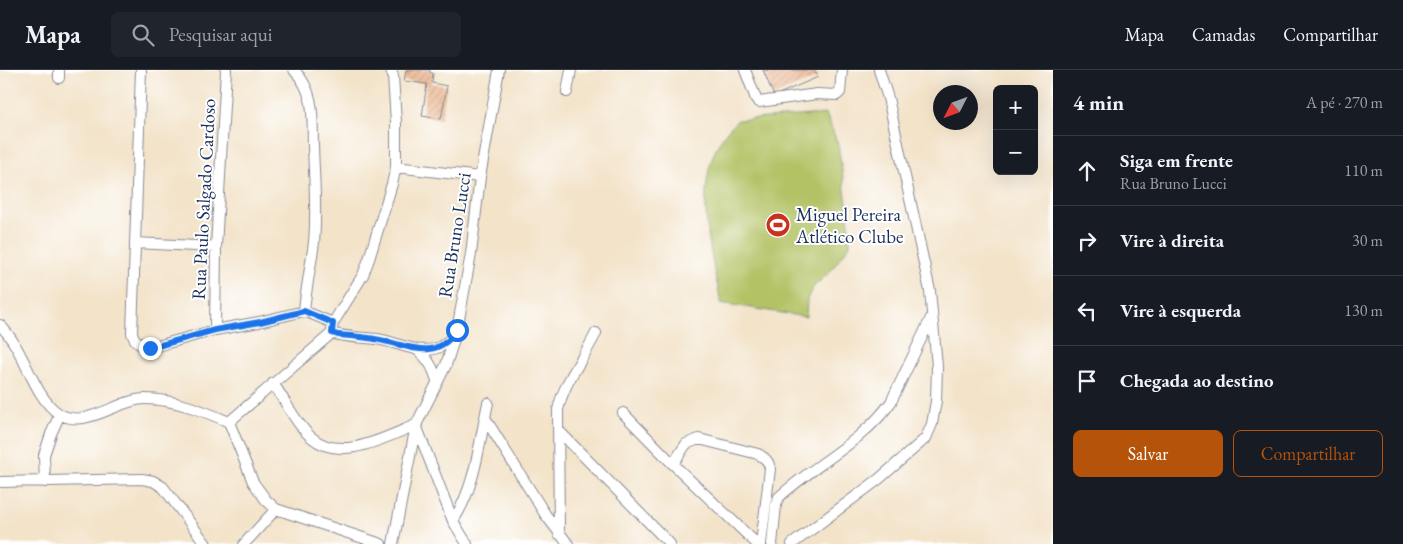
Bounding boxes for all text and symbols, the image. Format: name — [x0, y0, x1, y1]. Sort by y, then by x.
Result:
search box — [111, 12, 461, 57]
text: Mapa — [25, 19, 81, 50]
icon: search — [129, 21, 157, 49]
text: Pesquisar aqui — [169, 22, 272, 47]
text: Mapa — [1125, 23, 1164, 46]
text: Camadas — [1192, 23, 1255, 46]
text: Compartilhar — [1283, 23, 1378, 46]
north arrow — [933, 85, 978, 130]
map controls — [993, 85, 1038, 175]
button: + — [993, 85, 1038, 130]
text: 4 min — [1073, 89, 1124, 116]
text: A pé · 270 m — [1306, 92, 1383, 113]
street label: Rua Paulo Salgado Cardoso — [186, 98, 221, 300]
button: − — [993, 130, 1038, 175]
text: Siga em frente — [1120, 148, 1233, 173]
icon: ahead — [1073, 157, 1101, 185]
text: 110 m — [1344, 160, 1383, 181]
street label: Rua Bruno Lucci — [432, 170, 477, 300]
text: Rua Bruno Lucci — [1120, 173, 1227, 194]
place label: Miguel Pereira Atlético Clube — [795, 202, 904, 249]
sports icon: Miguel Pereira Atlético Clube — [765, 212, 791, 238]
icon: right — [1073, 227, 1101, 255]
text: Vire à direita — [1120, 228, 1224, 253]
text: 30 m — [1352, 230, 1383, 251]
icon: left — [1073, 297, 1101, 325]
text: Vire à esquerda — [1120, 298, 1241, 323]
text: 130 m — [1344, 300, 1383, 321]
route start — [446, 319, 469, 342]
route end — [139, 337, 162, 360]
icon: arrive — [1073, 367, 1101, 395]
text: Chegada ao destino — [1120, 368, 1274, 393]
button: Salvar — [1073, 430, 1223, 477]
button: Compartilhar — [1233, 430, 1383, 477]

